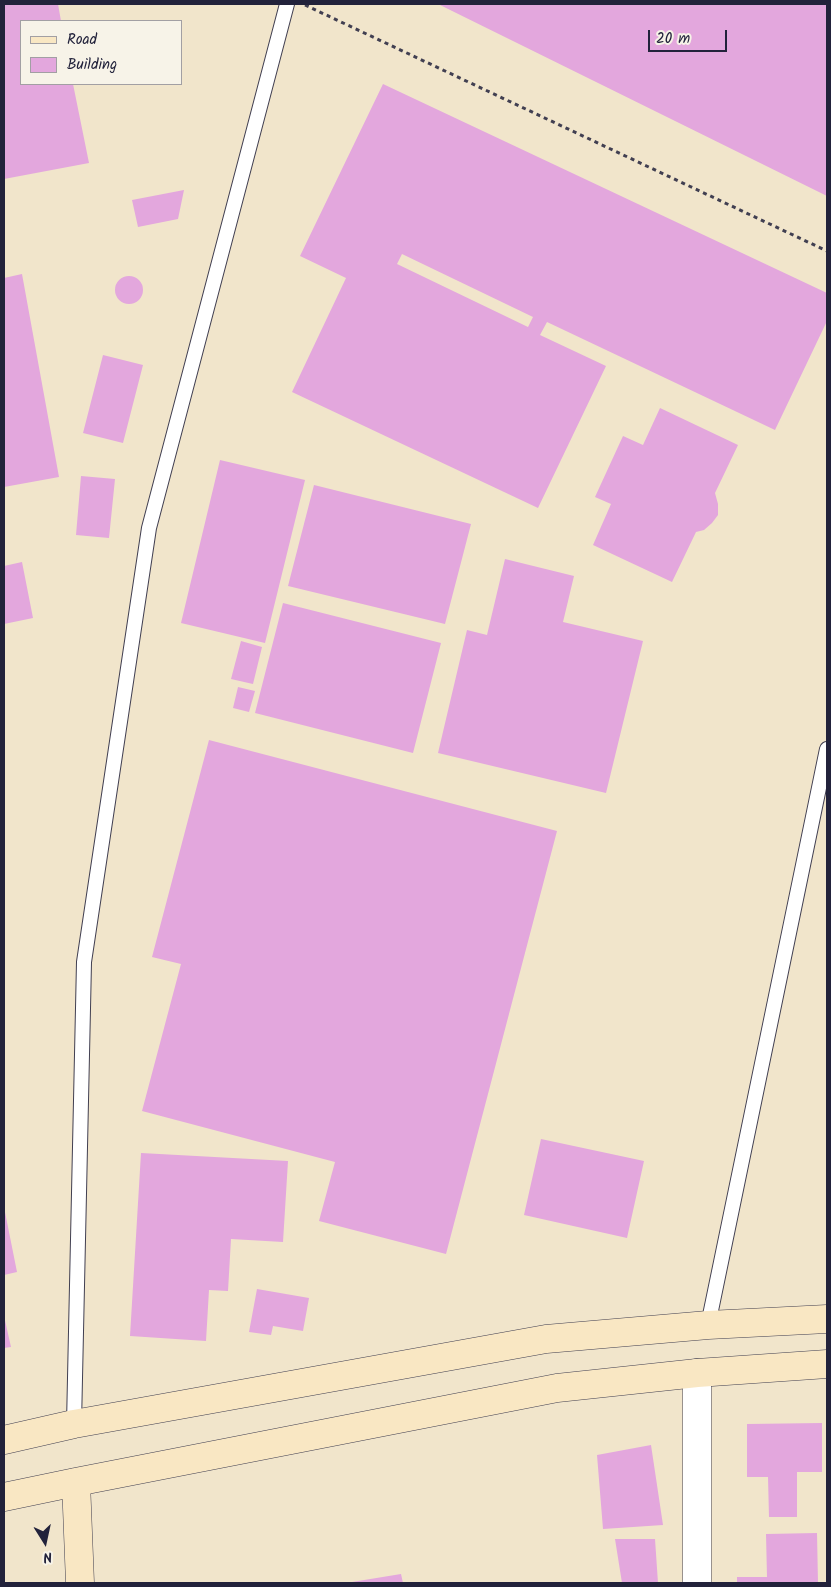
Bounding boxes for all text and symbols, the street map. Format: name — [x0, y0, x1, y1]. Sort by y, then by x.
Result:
legend — [20, 20, 182, 85]
scale bar — [651, 20, 730, 52]
text: 20 m — [656, 27, 690, 51]
text: Road — [67, 28, 97, 52]
text: Building — [67, 53, 117, 77]
north arrow — [20, 1517, 70, 1567]
text: N — [41, 1545, 54, 1568]

